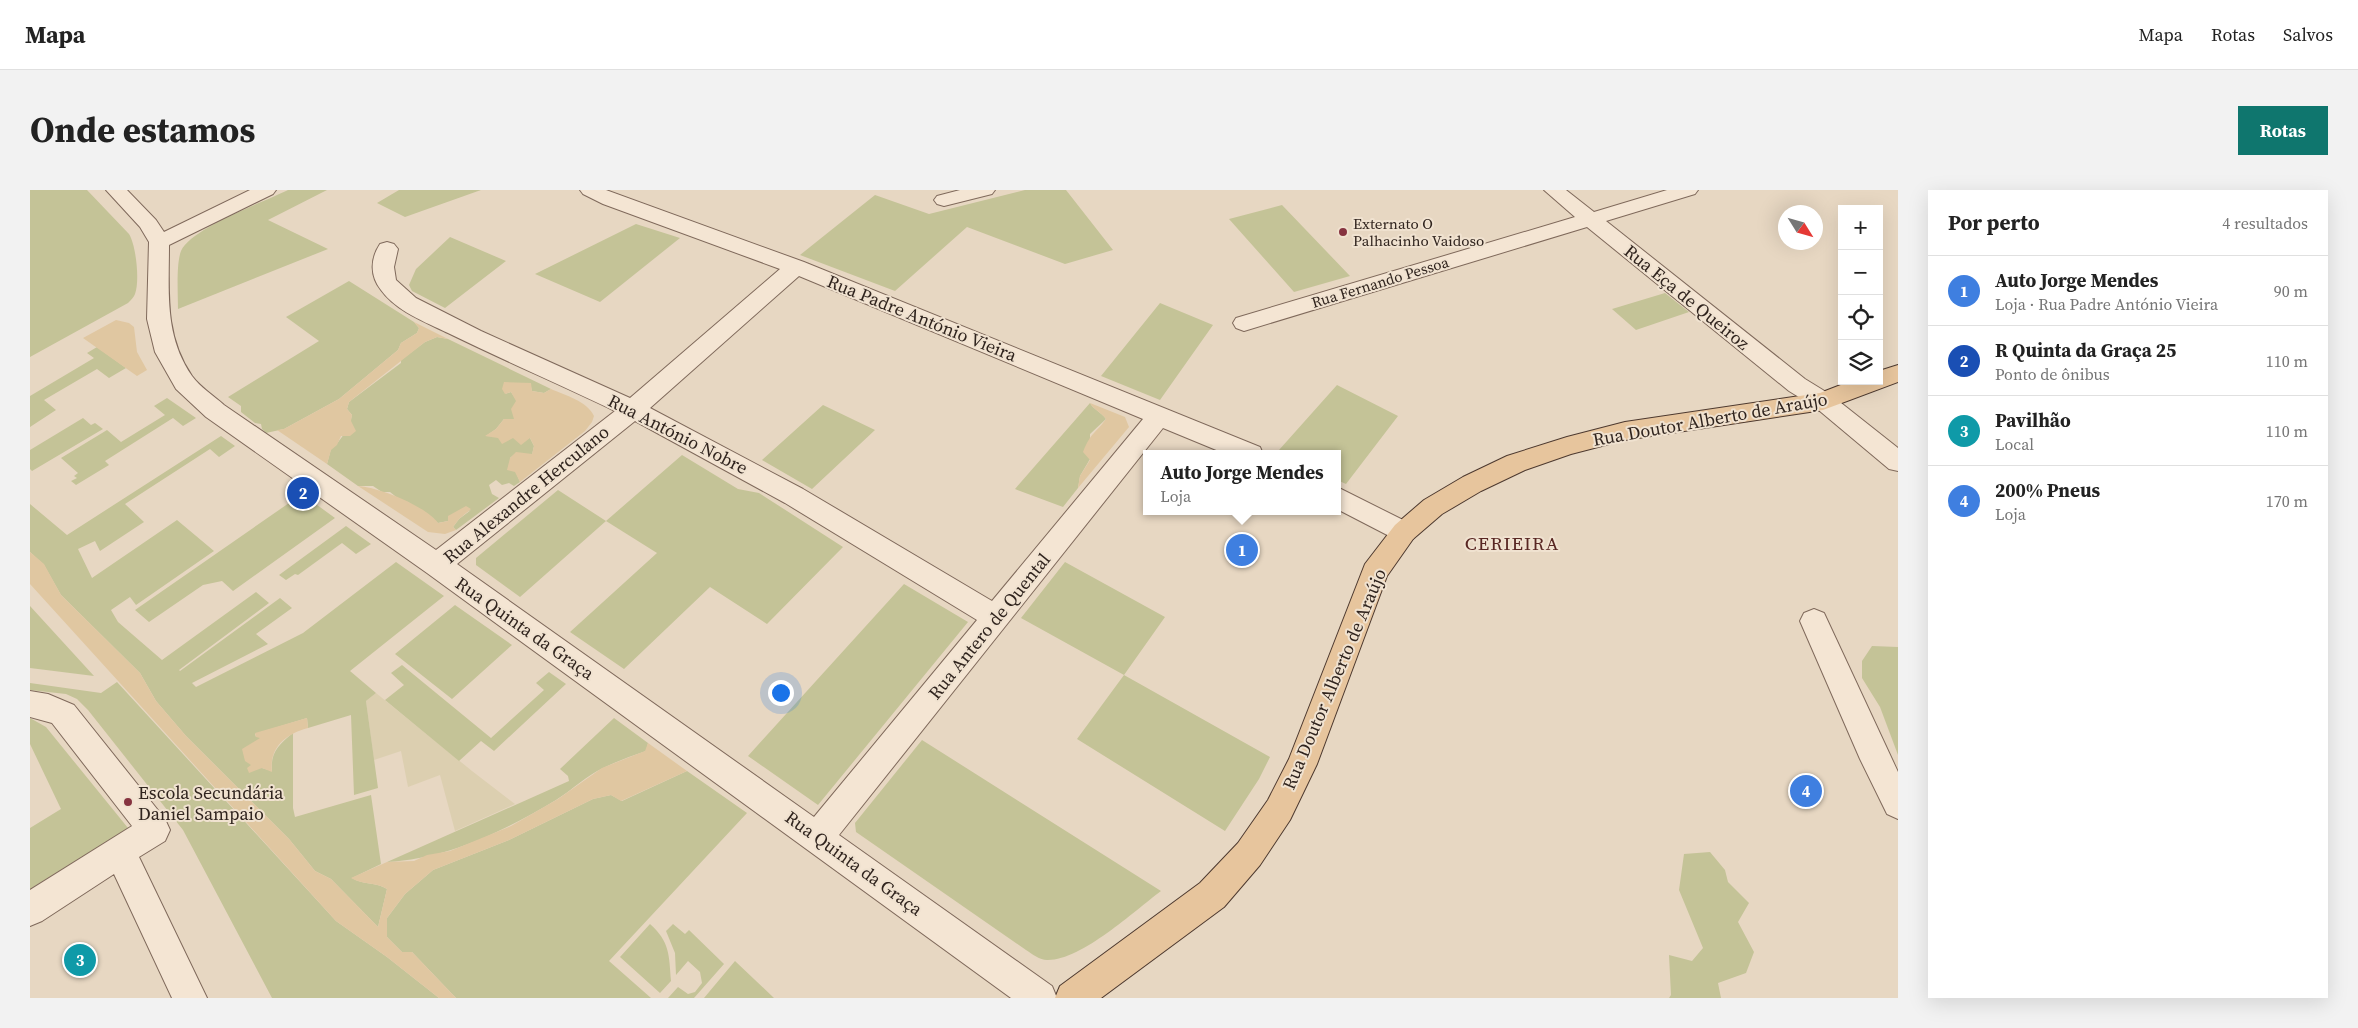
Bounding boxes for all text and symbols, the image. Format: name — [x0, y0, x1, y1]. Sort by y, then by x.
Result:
text: Mapa — [25, 18, 86, 51]
text: Mapa — [2139, 22, 2183, 47]
text: Rotas — [2211, 22, 2255, 47]
text: Salvos — [2283, 22, 2333, 47]
text: Onde estamos — [30, 106, 255, 154]
button: Rotas — [2238, 106, 2328, 155]
north arrow — [1778, 205, 1823, 250]
map controls — [1838, 205, 1883, 385]
button: + — [1838, 205, 1883, 250]
text: Por perto — [1948, 208, 2040, 237]
text: 4 resultados — [2222, 212, 2308, 234]
place label: Externato O Palhacinho Vaidoso — [1353, 213, 1484, 251]
marker: Externato O Palhacinho Vaidoso — [1337, 226, 1349, 238]
street label: Rua Eça de Queiroz — [1619, 238, 1755, 356]
button: − — [1838, 250, 1883, 295]
street label: Rua Fernando Pessoa — [1309, 251, 1452, 313]
text: Auto Jorge Mendes — [1995, 267, 2158, 293]
street label: Rua Padre António Vieira — [823, 268, 1021, 368]
text: 1 — [1960, 280, 1968, 302]
text: 90 m — [2274, 280, 2308, 302]
text: Loja · Rua Padre António Vieira — [1995, 293, 2218, 315]
button: locate — [1838, 295, 1883, 340]
text: R Quinta da Graça 25 — [1995, 337, 2176, 363]
button: layers — [1838, 340, 1883, 385]
text: 2 — [1960, 350, 1968, 372]
text: 110 m — [2266, 350, 2308, 372]
text: Ponto de ônibus — [1995, 363, 2110, 385]
street label: Rua Doutor Alberto de Araújo — [1591, 386, 1829, 452]
street label: Rua António Nobre — [604, 388, 752, 480]
text: Pavilhão — [1995, 407, 2071, 433]
street label: Rua Alexandre Herculano — [438, 419, 614, 569]
text: 3 — [1960, 420, 1968, 442]
text: 110 m — [2266, 420, 2308, 442]
text: Local — [1995, 433, 2034, 455]
popup — [1143, 450, 1341, 515]
text: Auto Jorge Mendes — [1160, 459, 1324, 485]
pin: 2 — [287, 474, 319, 512]
text: 200% Pneus — [1995, 477, 2100, 503]
text: Loja — [1160, 485, 1191, 507]
text: 4 — [1960, 490, 1968, 512]
text: 170 m — [2266, 490, 2308, 512]
text: Loja — [1995, 503, 2026, 525]
district label: CERIEIRA — [1465, 530, 1559, 556]
pin: 1 — [1226, 531, 1258, 569]
street label: Rua Antero de Quental — [922, 548, 1056, 704]
street label: Rua Doutor Alberto de Araújo — [1276, 564, 1392, 793]
street label: Rua Quinta da Graça — [451, 571, 600, 686]
your location — [768, 680, 794, 706]
pin: 4 — [1790, 772, 1822, 810]
place label: Escola Secundária Daniel Sampaio — [138, 780, 284, 826]
marker: Escola Secundária Daniel Sampaio — [122, 796, 134, 808]
street label: Rua Quinta da Graça — [780, 805, 928, 922]
pin: 3 — [64, 941, 96, 979]

